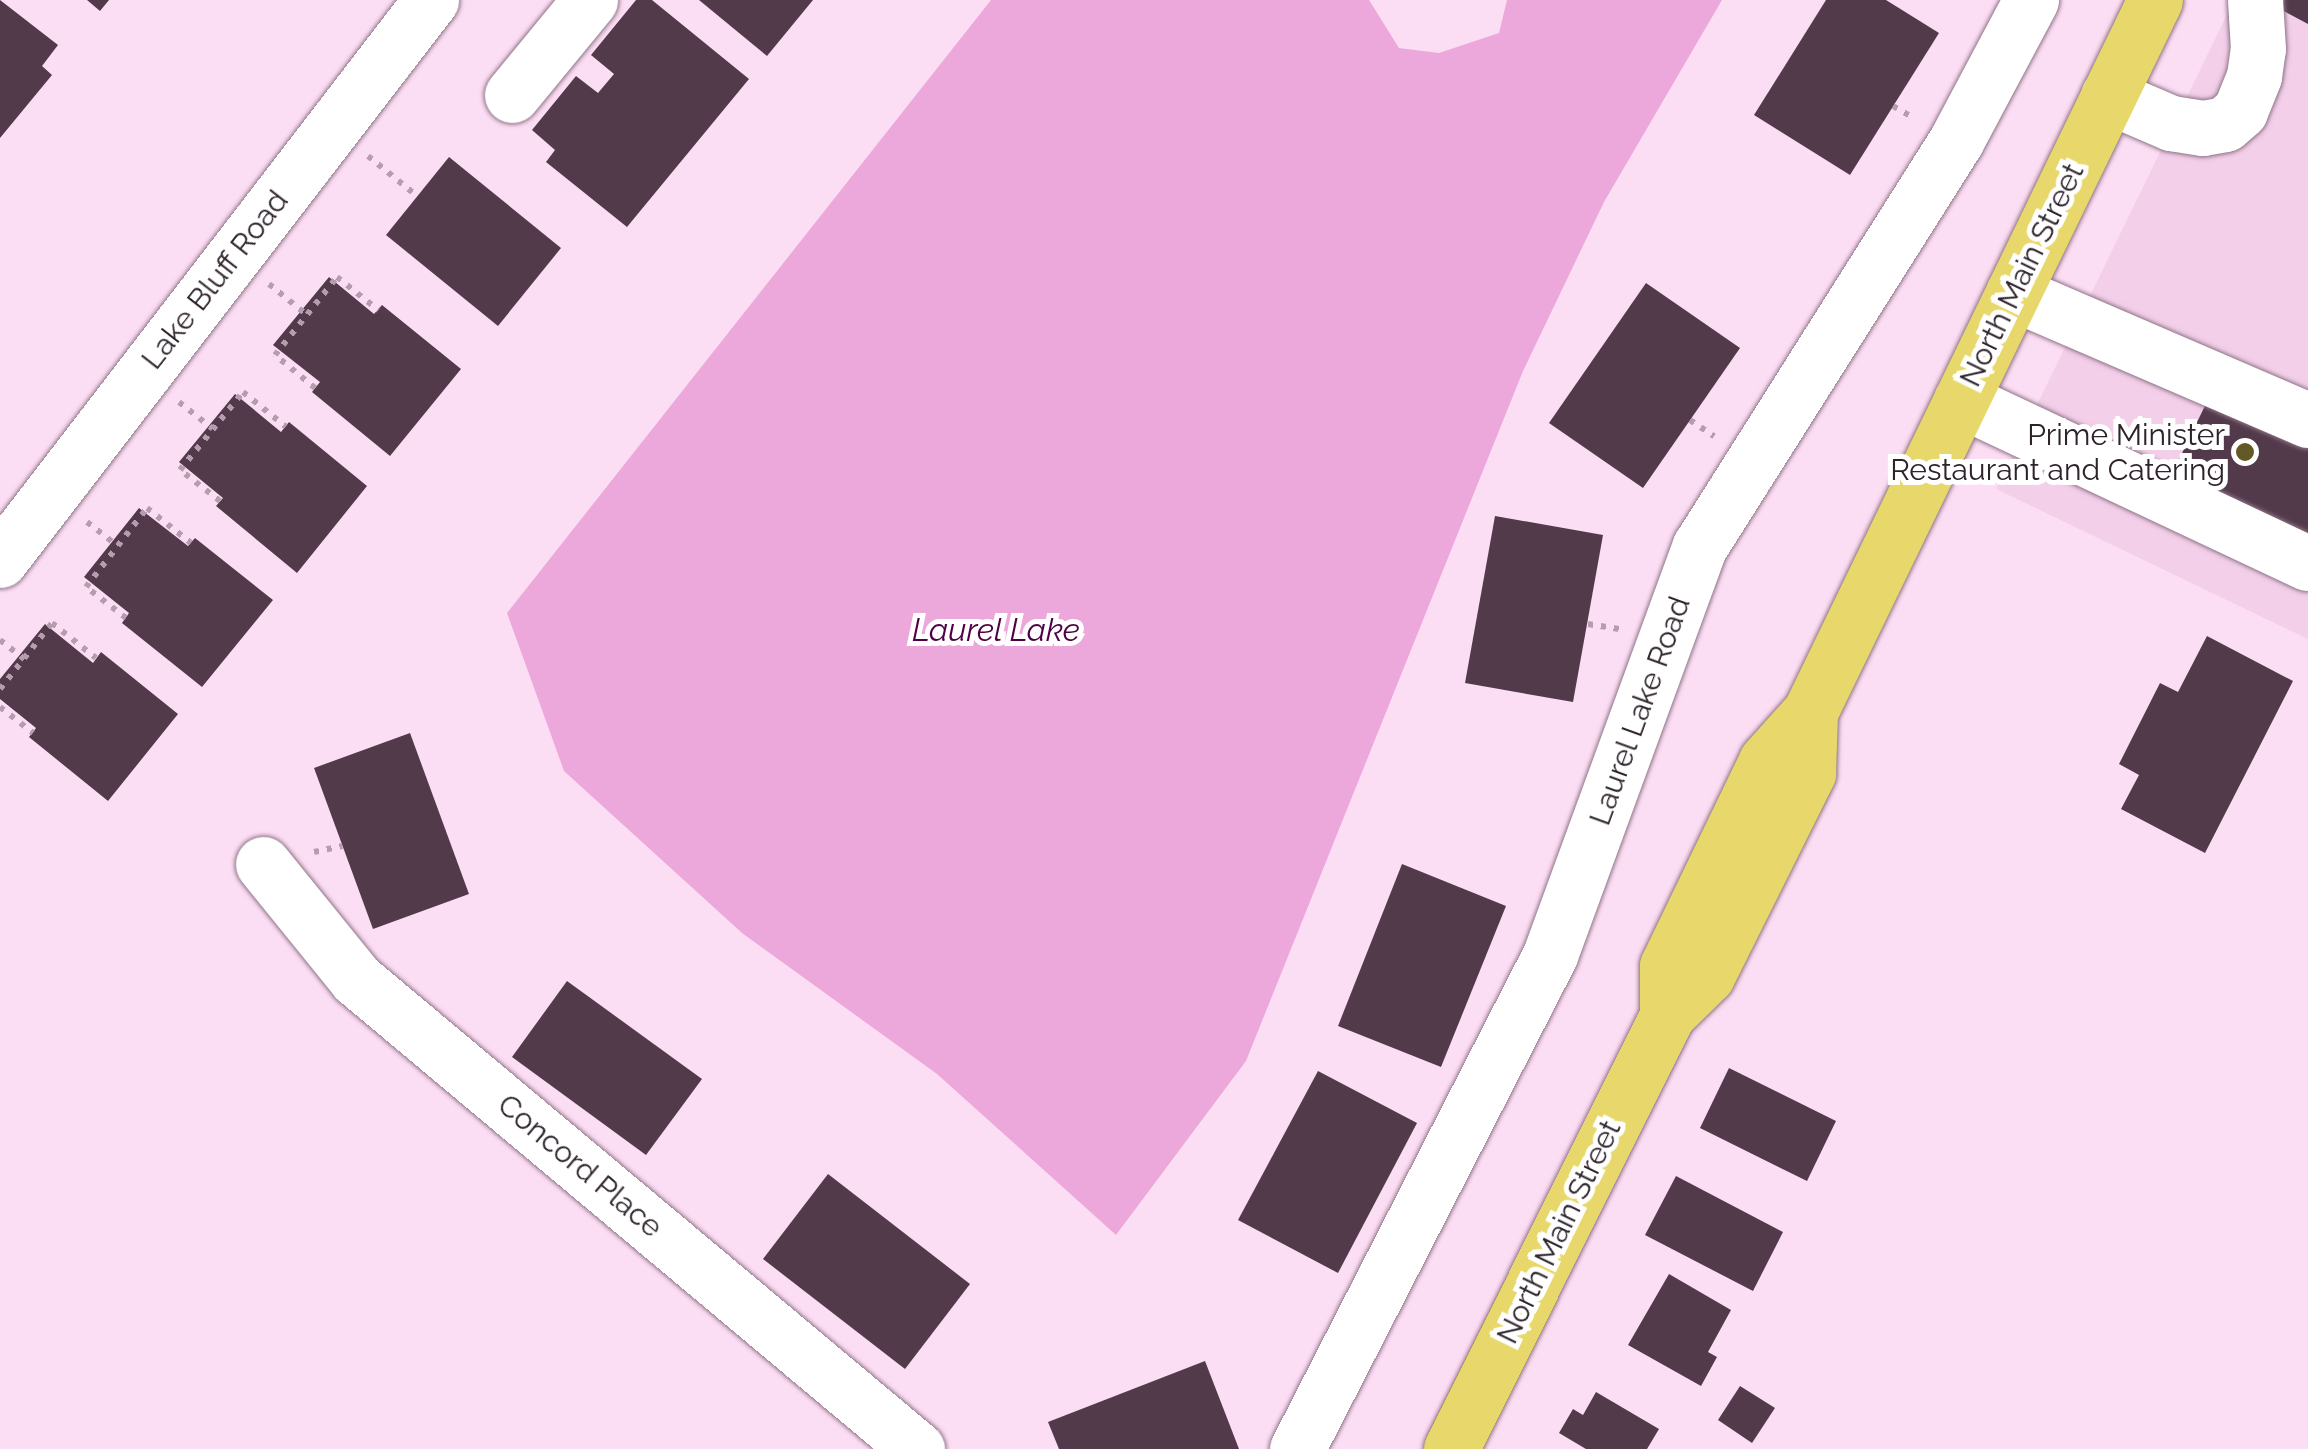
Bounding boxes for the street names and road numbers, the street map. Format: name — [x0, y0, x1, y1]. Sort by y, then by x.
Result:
street label: North Main Street — [1952, 158, 2092, 392]
street label: Lake Bluff Road — [134, 183, 296, 377]
street label: Laurel Lake Road — [1582, 591, 1698, 831]
street label: Concord Place — [490, 1087, 670, 1245]
street label: North Main Street — [1489, 1115, 1629, 1349]

